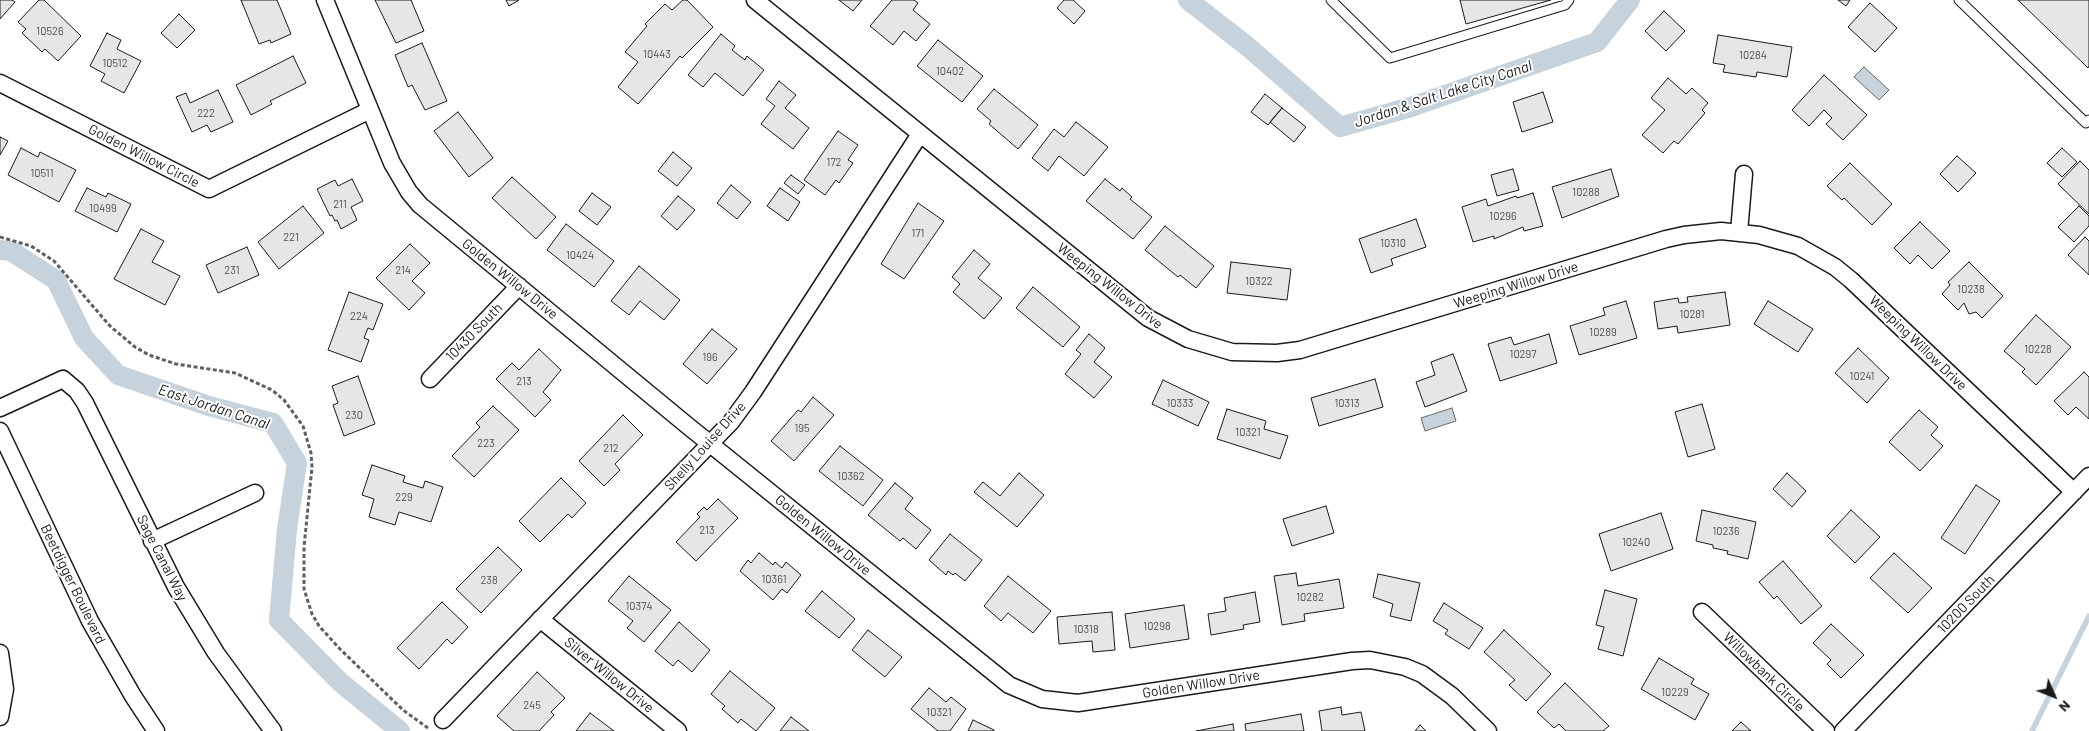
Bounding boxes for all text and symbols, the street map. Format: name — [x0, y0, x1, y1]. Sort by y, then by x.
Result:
house number: 10526 — [36, 24, 64, 38]
house number: 10443 — [643, 47, 671, 61]
house number: 10284 — [1739, 48, 1767, 62]
house number: 10512 — [102, 56, 128, 70]
water label: Jordan & Salt Lake City Canal — [1352, 57, 1534, 131]
house number: 10402 — [936, 64, 964, 78]
house number: 222 — [197, 106, 215, 120]
street label: Golden Willow Circle — [86, 121, 202, 191]
house number: 172 — [827, 155, 841, 169]
house number: 10511 — [30, 166, 54, 180]
house number: 10288 — [1572, 185, 1600, 199]
house number: 211 — [333, 197, 347, 211]
house number: 10499 — [89, 201, 117, 215]
house number: 10296 — [1489, 209, 1517, 223]
house number: 171 — [912, 226, 924, 240]
house number: 221 — [283, 230, 299, 244]
street label: Golden Willow Drive — [459, 235, 561, 323]
house number: 10310 — [1380, 236, 1406, 250]
street label: Weeping Willow Drive — [1054, 240, 1166, 332]
house number: 10424 — [566, 248, 594, 262]
street label: Weeping Willow Drive — [1452, 258, 1580, 312]
house number: 231 — [224, 263, 240, 277]
house number: 214 — [395, 263, 411, 277]
house number: 10322 — [1245, 274, 1273, 288]
house number: 10238 — [1957, 282, 1985, 296]
street label: Weeping Willow Drive — [1866, 292, 1970, 394]
street label: 10430 South — [442, 299, 506, 365]
house number: 10281 — [1679, 307, 1705, 321]
house number: 224 — [350, 309, 368, 323]
house number: 10289 — [1589, 325, 1617, 339]
house number: 10228 — [2024, 342, 2052, 356]
house number: 10297 — [1510, 347, 1536, 361]
house number: 196 — [702, 350, 718, 364]
house number: 10241 — [1850, 369, 1874, 383]
house number: 213 — [516, 374, 532, 388]
water label: East Jordan Canal — [156, 381, 272, 433]
house number: 10333 — [1166, 396, 1194, 410]
house number: 10313 — [1334, 396, 1360, 410]
street label: Shelly Louise Drive — [661, 398, 749, 494]
house number: 230 — [345, 408, 363, 422]
house number: 195 — [794, 421, 810, 435]
house number: 10321 — [1235, 425, 1261, 439]
house number: 223 — [477, 436, 495, 450]
house number: 212 — [603, 441, 619, 455]
house number: 10362 — [837, 469, 865, 483]
house number: 229 — [395, 490, 413, 504]
street label: Golden Willow Drive — [772, 491, 874, 579]
street label: Sage Canal Way — [133, 512, 191, 604]
street label: Beetdigger Boulevard — [37, 522, 109, 646]
house number: 213 — [699, 523, 715, 537]
house number: 10236 — [1712, 524, 1740, 538]
house number: 10240 — [1622, 535, 1650, 549]
street label: 10200 South — [1934, 571, 1998, 637]
house number: 10361 — [761, 572, 787, 586]
house number: 238 — [480, 573, 498, 587]
house number: 10282 — [1296, 590, 1324, 604]
house number: 10374 — [626, 599, 652, 613]
house number: 10298 — [1143, 619, 1171, 633]
house number: 10318 — [1073, 622, 1099, 636]
street label: Willowbank Circle — [1720, 629, 1808, 715]
street label: Silver Willow Drive — [561, 634, 657, 716]
street label: Golden Willow Drive — [1141, 666, 1261, 702]
north arrow — [2029, 671, 2079, 721]
house number: 10229 — [1661, 685, 1689, 699]
house number: 245 — [523, 698, 541, 712]
text: N — [2056, 698, 2074, 716]
house number: 10321 — [926, 705, 952, 719]

